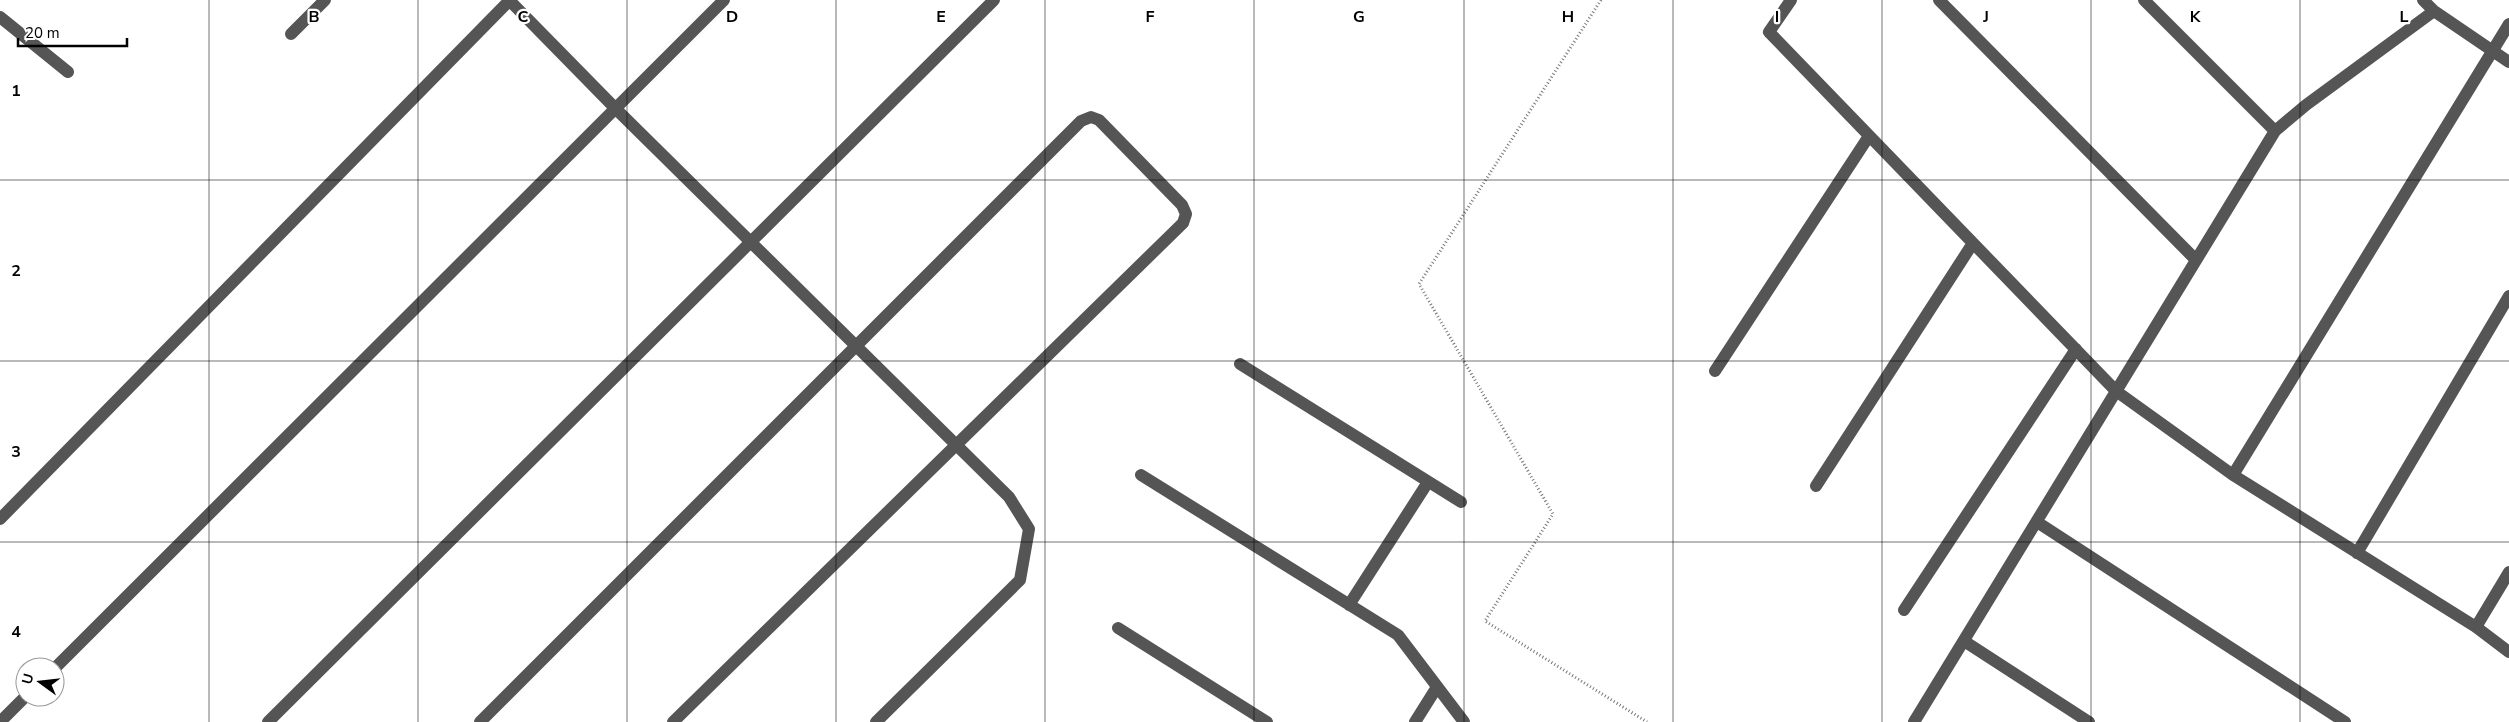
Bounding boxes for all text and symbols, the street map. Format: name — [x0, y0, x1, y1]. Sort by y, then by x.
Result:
text: B — [308, 6, 320, 28]
text: C — [518, 6, 529, 28]
text: D — [726, 6, 738, 28]
text: E — [936, 6, 946, 28]
text: F — [1146, 6, 1155, 28]
text: G — [1353, 6, 1365, 28]
text: H — [1562, 6, 1574, 28]
text: I — [1775, 6, 1779, 28]
text: J — [1982, 6, 1989, 28]
text: K — [2190, 6, 2202, 28]
text: L — [2400, 6, 2409, 28]
scale bar — [18, 15, 126, 47]
text: 20 m — [25, 23, 60, 43]
text: 1 — [11, 80, 21, 102]
text: 2 — [11, 260, 21, 282]
text: 3 — [11, 441, 21, 463]
text: 4 — [11, 621, 21, 643]
north arrow — [15, 657, 65, 707]
text: U — [17, 671, 38, 686]

